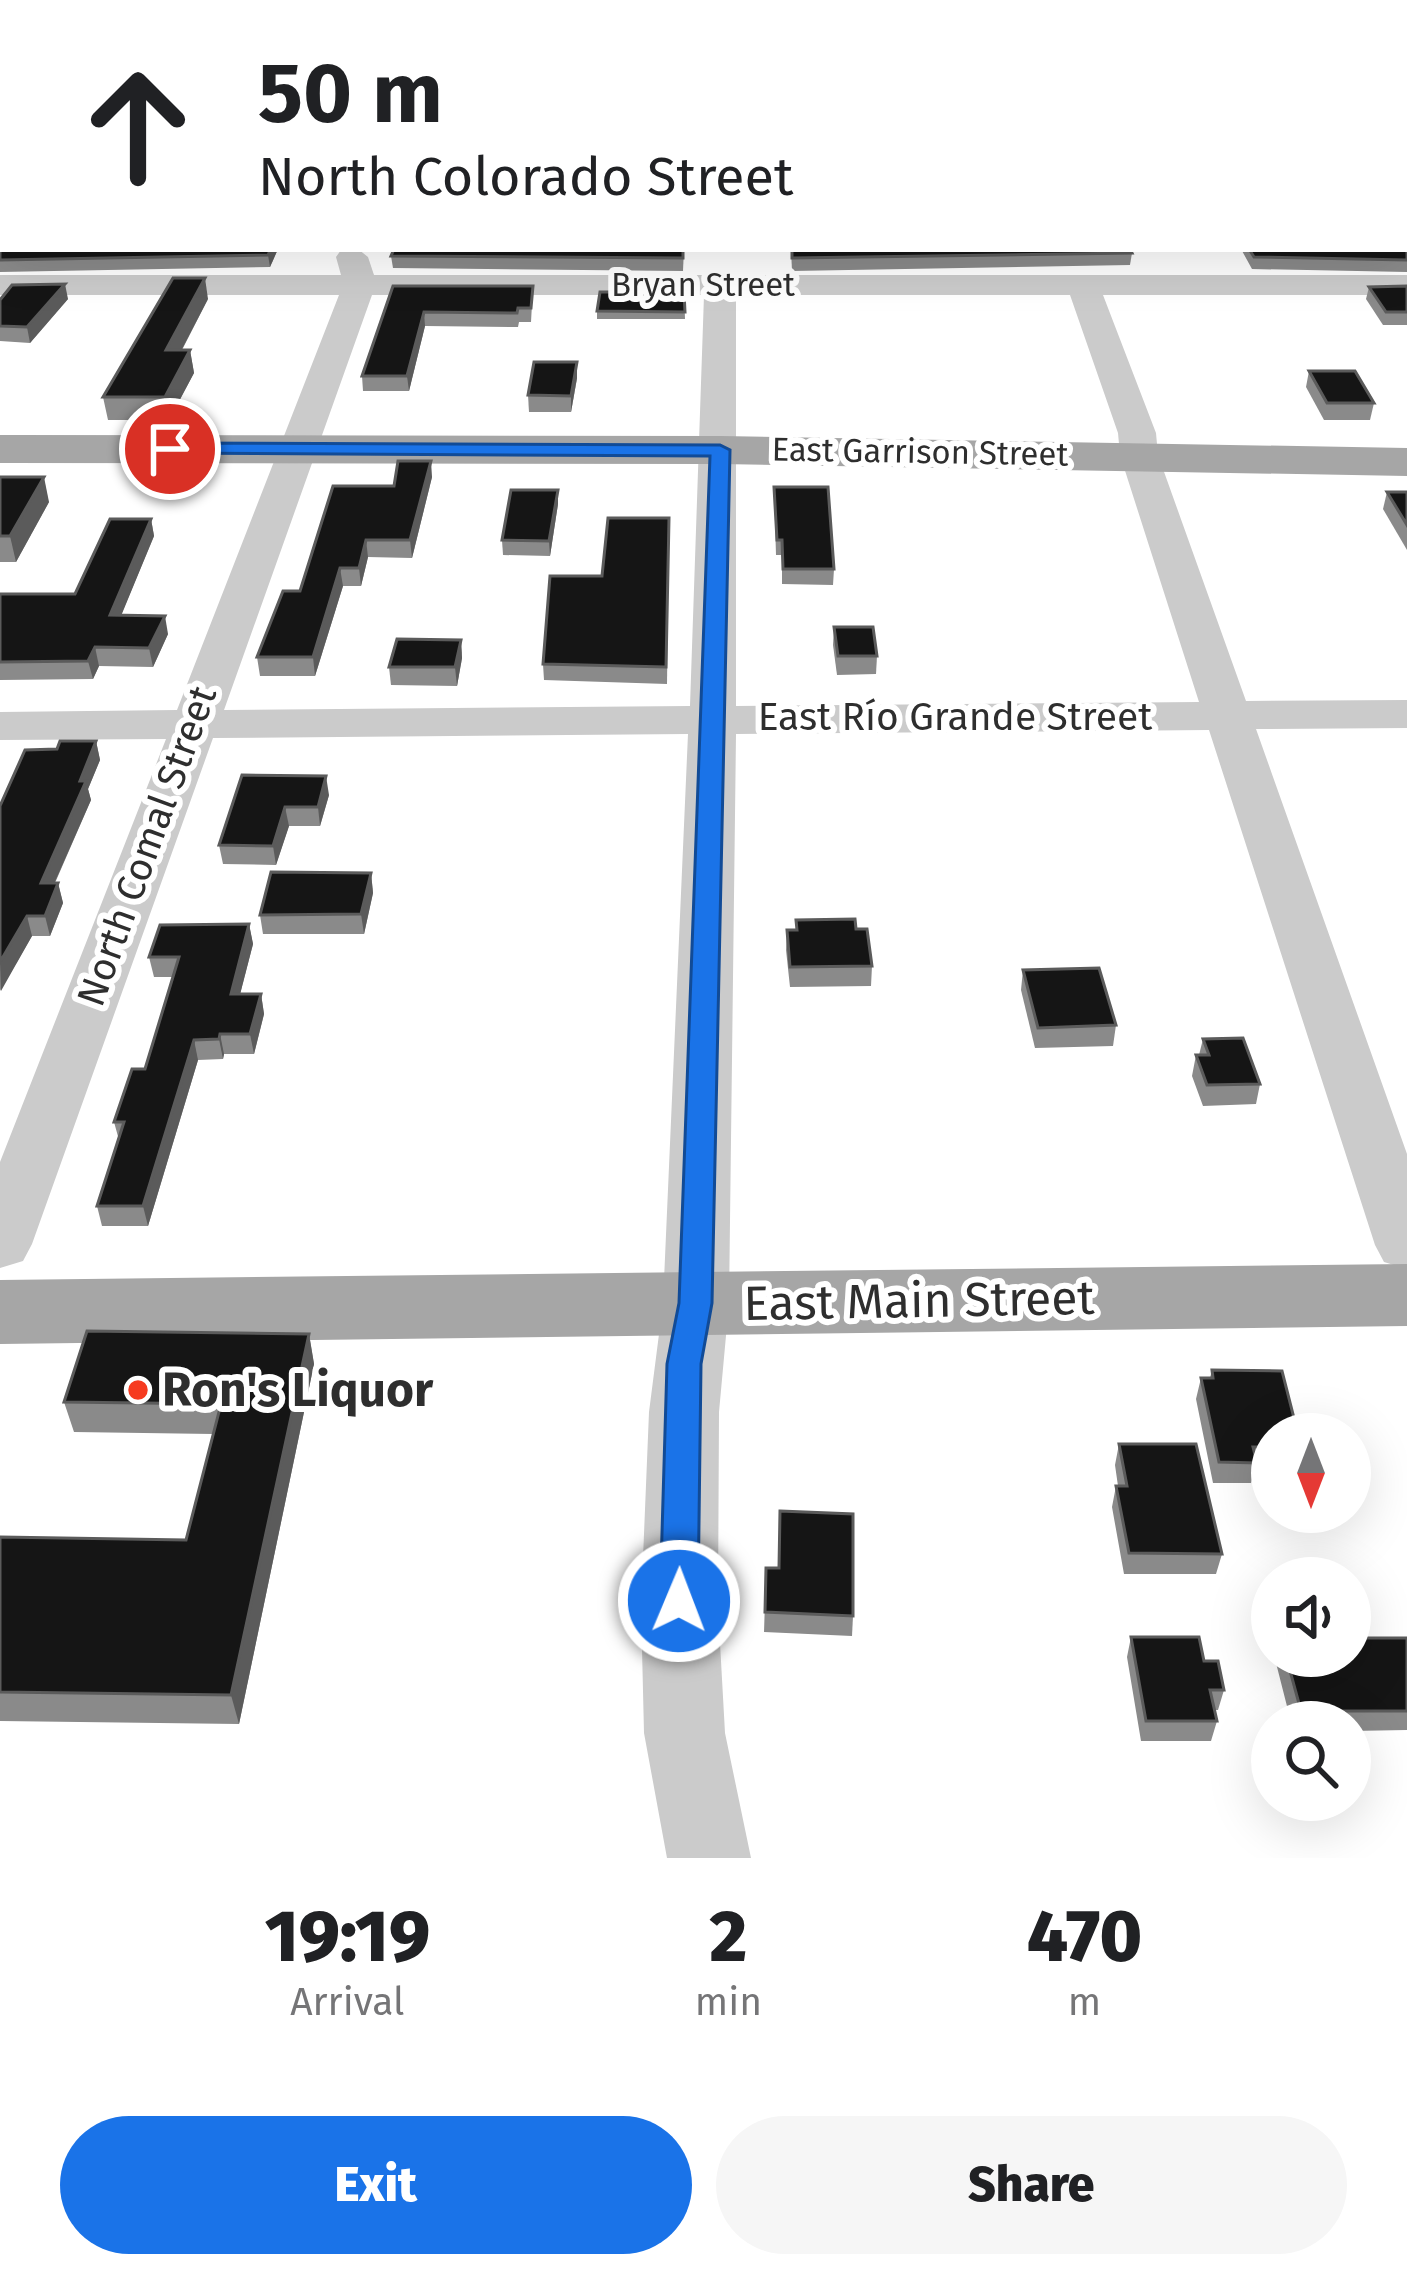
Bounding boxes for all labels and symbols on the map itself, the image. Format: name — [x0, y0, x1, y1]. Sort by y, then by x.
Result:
street label: Bryan Street — [611, 265, 795, 305]
pin — [119, 398, 221, 500]
street label: East Garrison Street — [771, 429, 1069, 475]
street label: North Comal Street — [68, 679, 227, 1012]
street label: East Río Grande Street — [758, 694, 1153, 740]
street label: East Main Street — [743, 1269, 1096, 1333]
place label: Ron's Liquor — [162, 1361, 434, 1419]
marker: Ron's Liquor — [125, 1377, 151, 1403]
north arrow — [1251, 1413, 1371, 1533]
position arrow — [616, 1538, 742, 1664]

